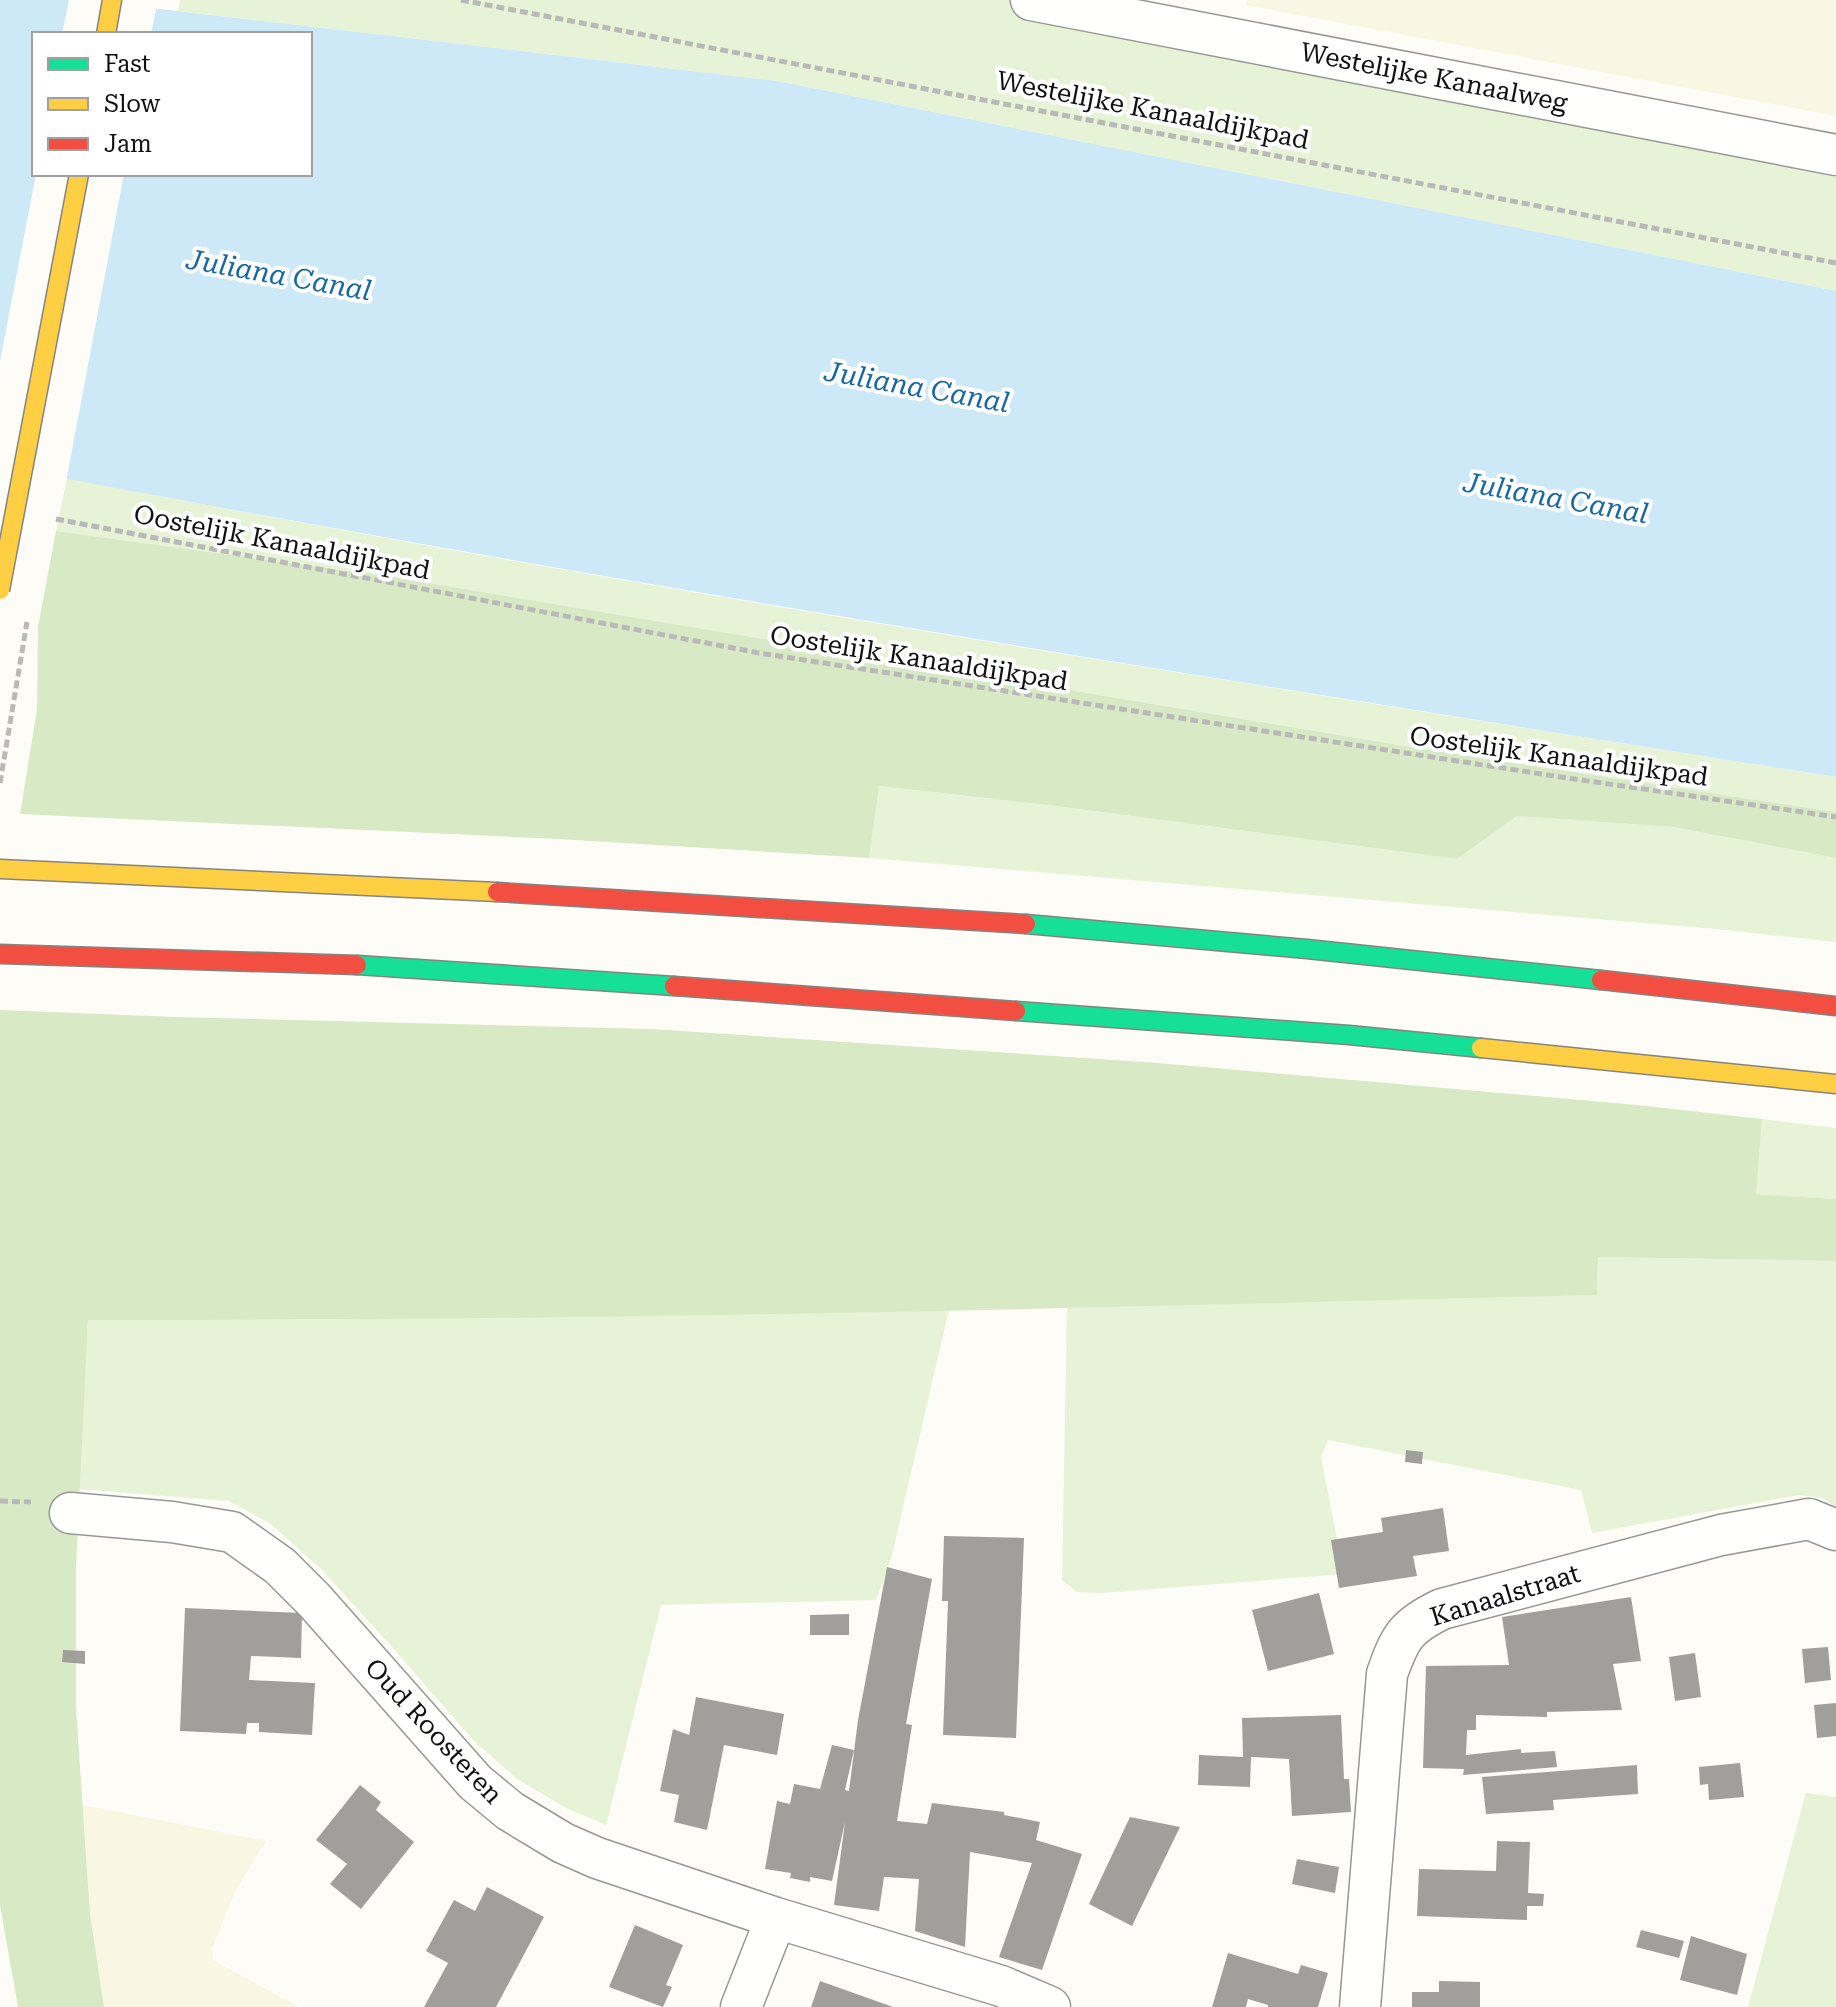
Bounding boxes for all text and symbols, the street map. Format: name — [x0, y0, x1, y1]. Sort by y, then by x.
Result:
legend — [32, 32, 312, 176]
street label: Westelijke Kanaalweg — [1298, 36, 1570, 118]
text: Fast — [104, 50, 151, 78]
street label: Westelijke Kanaaldijkpad — [994, 65, 1312, 155]
text: Slow — [104, 90, 161, 118]
text: Jam — [104, 130, 152, 158]
water label: Juliana Canal — [183, 242, 374, 307]
water label: Juliana Canal — [821, 354, 1012, 419]
water label: Juliana Canal — [1460, 465, 1651, 530]
street label: Oostelijk Kanaaldijkpad — [131, 499, 433, 585]
street label: Oostelijk Kanaaldijkpad — [768, 620, 1070, 696]
street label: Oostelijk Kanaaldijkpad — [1408, 720, 1710, 792]
street label: Kanaalstraat — [1426, 1558, 1584, 1632]
street label: Oud Roosteren — [359, 1652, 509, 1810]

